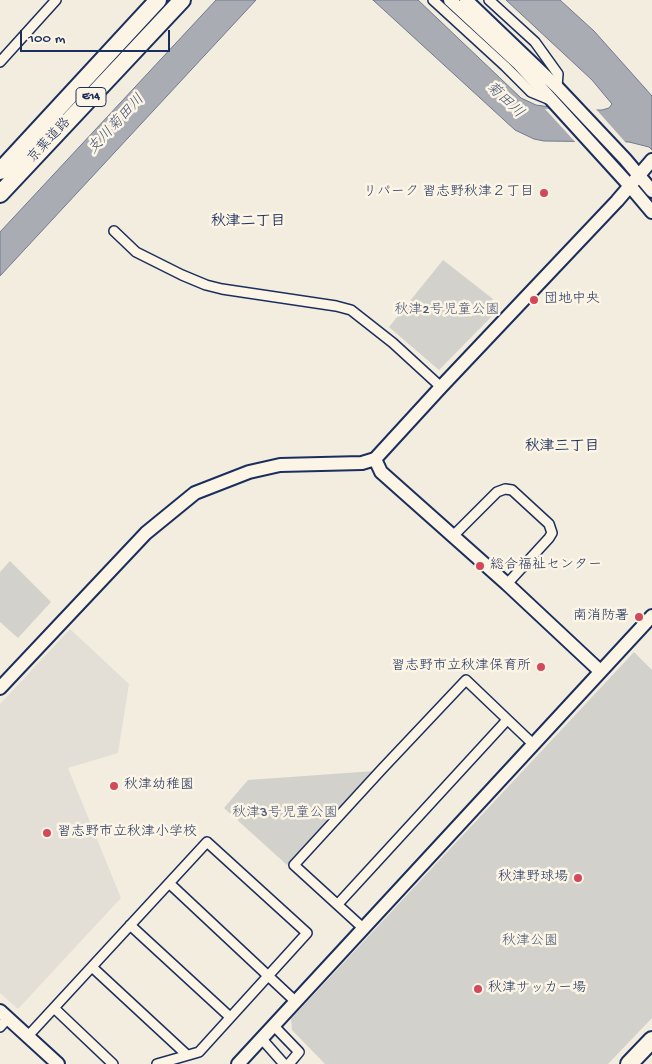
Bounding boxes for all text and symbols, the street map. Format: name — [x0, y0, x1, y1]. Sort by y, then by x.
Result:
scale bar — [22, 20, 172, 52]
text: 100 m — [28, 30, 65, 48]
water label: 菊田川 — [481, 79, 527, 123]
road number: E14 — [76, 88, 106, 106]
water label: 支川菊田川 — [85, 91, 149, 159]
street label: 京葉道路 — [25, 115, 75, 167]
place label: リパーク 習志野秋津２丁目 — [363, 185, 534, 201]
marker: リパーク 習志野秋津２丁目 — [538, 187, 550, 199]
district label: 秋津二丁目 — [211, 214, 285, 232]
place label: 団地中央 — [544, 292, 600, 308]
marker: 団地中央 — [528, 294, 540, 306]
park label: 秋津2号児童公園 — [395, 303, 499, 319]
district label: 秋津三丁目 — [525, 439, 599, 457]
place label: 総合福祉センター — [490, 558, 602, 574]
marker: 総合福祉センター — [474, 560, 486, 572]
place label: 南消防署 — [573, 609, 629, 625]
marker: 南消防署 — [633, 611, 645, 623]
place label: 習志野市立秋津保育所 — [391, 659, 531, 675]
marker: 習志野市立秋津保育所 — [535, 661, 547, 673]
place label: 秋津幼稚園 — [124, 778, 194, 794]
marker: 秋津幼稚園 — [108, 780, 120, 792]
park label: 秋津3号児童公園 — [232, 806, 338, 822]
place label: 習志野市立秋津小学校 — [57, 825, 197, 841]
marker: 習志野市立秋津小学校 — [41, 827, 53, 839]
place label: 秋津野球場 — [498, 870, 568, 886]
marker: 秋津野球場 — [572, 872, 584, 884]
park label: 秋津公園 — [502, 934, 558, 950]
place label: 秋津サッカー場 — [488, 981, 586, 997]
marker: 秋津サッカー場 — [472, 983, 484, 995]

